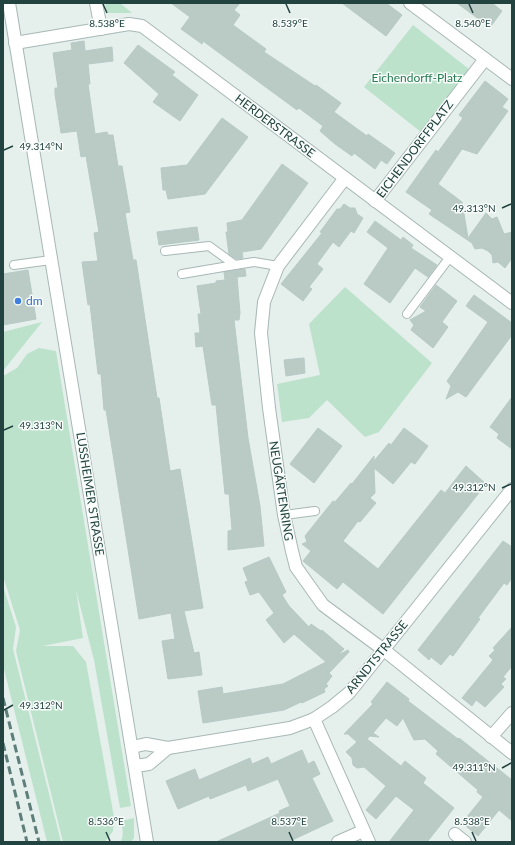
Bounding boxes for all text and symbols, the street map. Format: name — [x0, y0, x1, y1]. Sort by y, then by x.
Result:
text: 8.538°E — [89, 17, 125, 29]
text: 8.539°E — [272, 17, 308, 29]
text: 8.540°E — [455, 17, 491, 29]
park label: Eichendorff-Platz — [371, 70, 463, 85]
street label: HERDERSTRASSE — [232, 91, 318, 161]
street label: EICHENDORFFPLATZ — [373, 97, 456, 200]
text: 49.314°N — [19, 140, 63, 152]
text: 49.313°N — [452, 202, 496, 214]
place label: dm — [26, 293, 43, 308]
marker: dm — [13, 296, 23, 306]
text: 49.313°N — [19, 419, 63, 431]
street label: LUSSHEIMER STRASSE — [73, 431, 108, 557]
street label: NEUGÄRTENRING — [266, 440, 297, 542]
text: 49.312°N — [452, 481, 496, 493]
street label: ARNDTSTRASSE — [343, 617, 411, 696]
text: 49.312°N — [19, 699, 63, 711]
text: 49.311°N — [452, 761, 496, 773]
text: 8.536°E — [88, 815, 124, 827]
text: 8.537°E — [271, 815, 307, 827]
text: 8.538°E — [454, 815, 490, 827]

